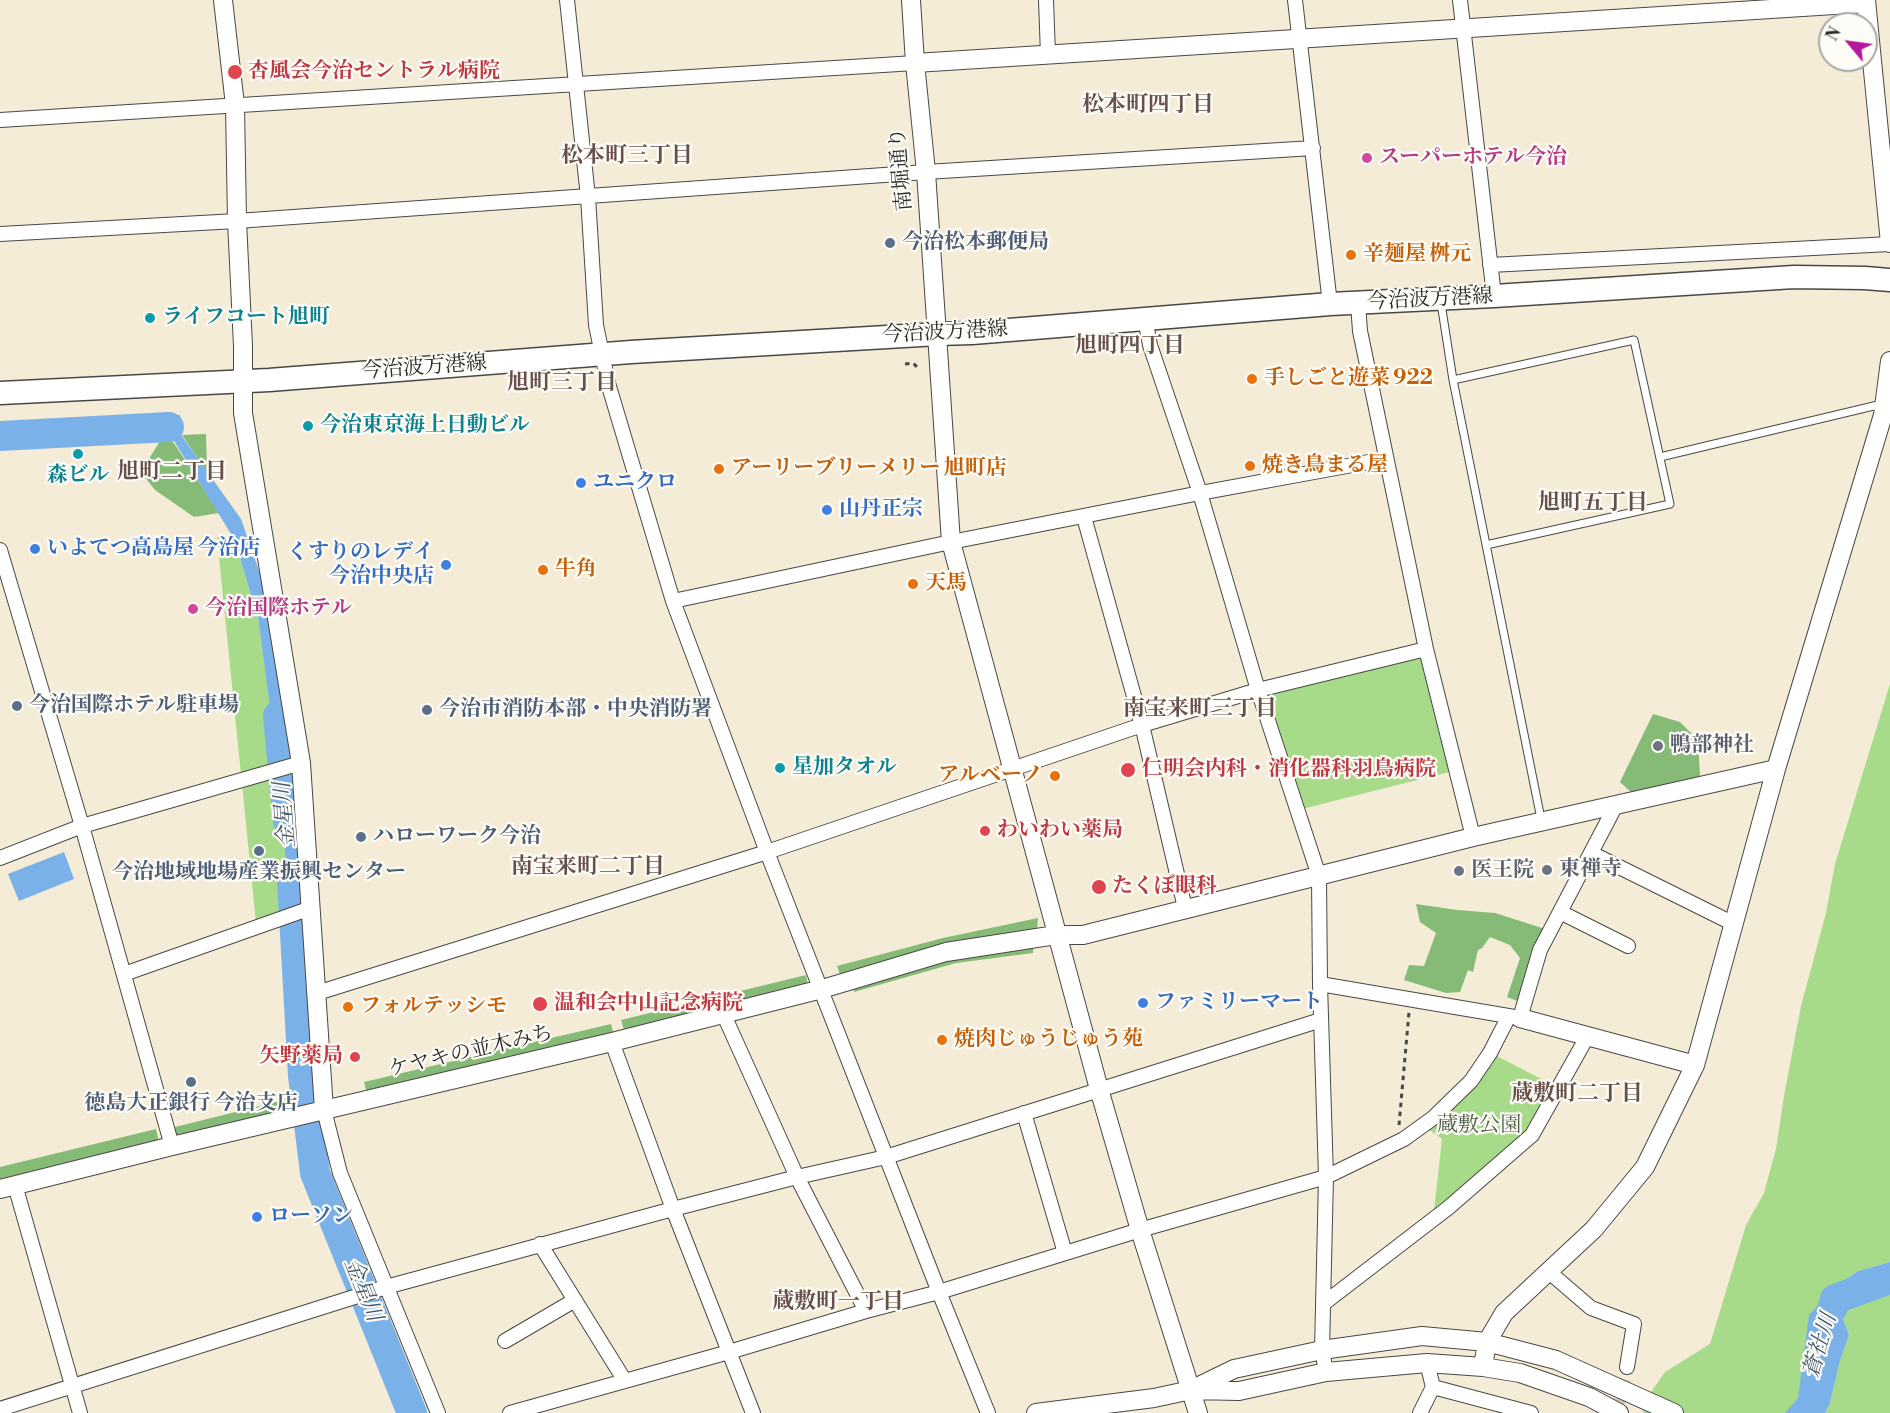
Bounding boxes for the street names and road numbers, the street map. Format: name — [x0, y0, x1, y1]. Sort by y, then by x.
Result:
street label: 南堀通り — [886, 126, 918, 212]
street label: 今治波方港線 — [1366, 284, 1494, 316]
street label: 今治波方港線 — [881, 317, 1009, 349]
street label: 今治波方港線 — [360, 351, 488, 385]
street label: ケヤキの並木みち — [386, 1021, 556, 1083]

